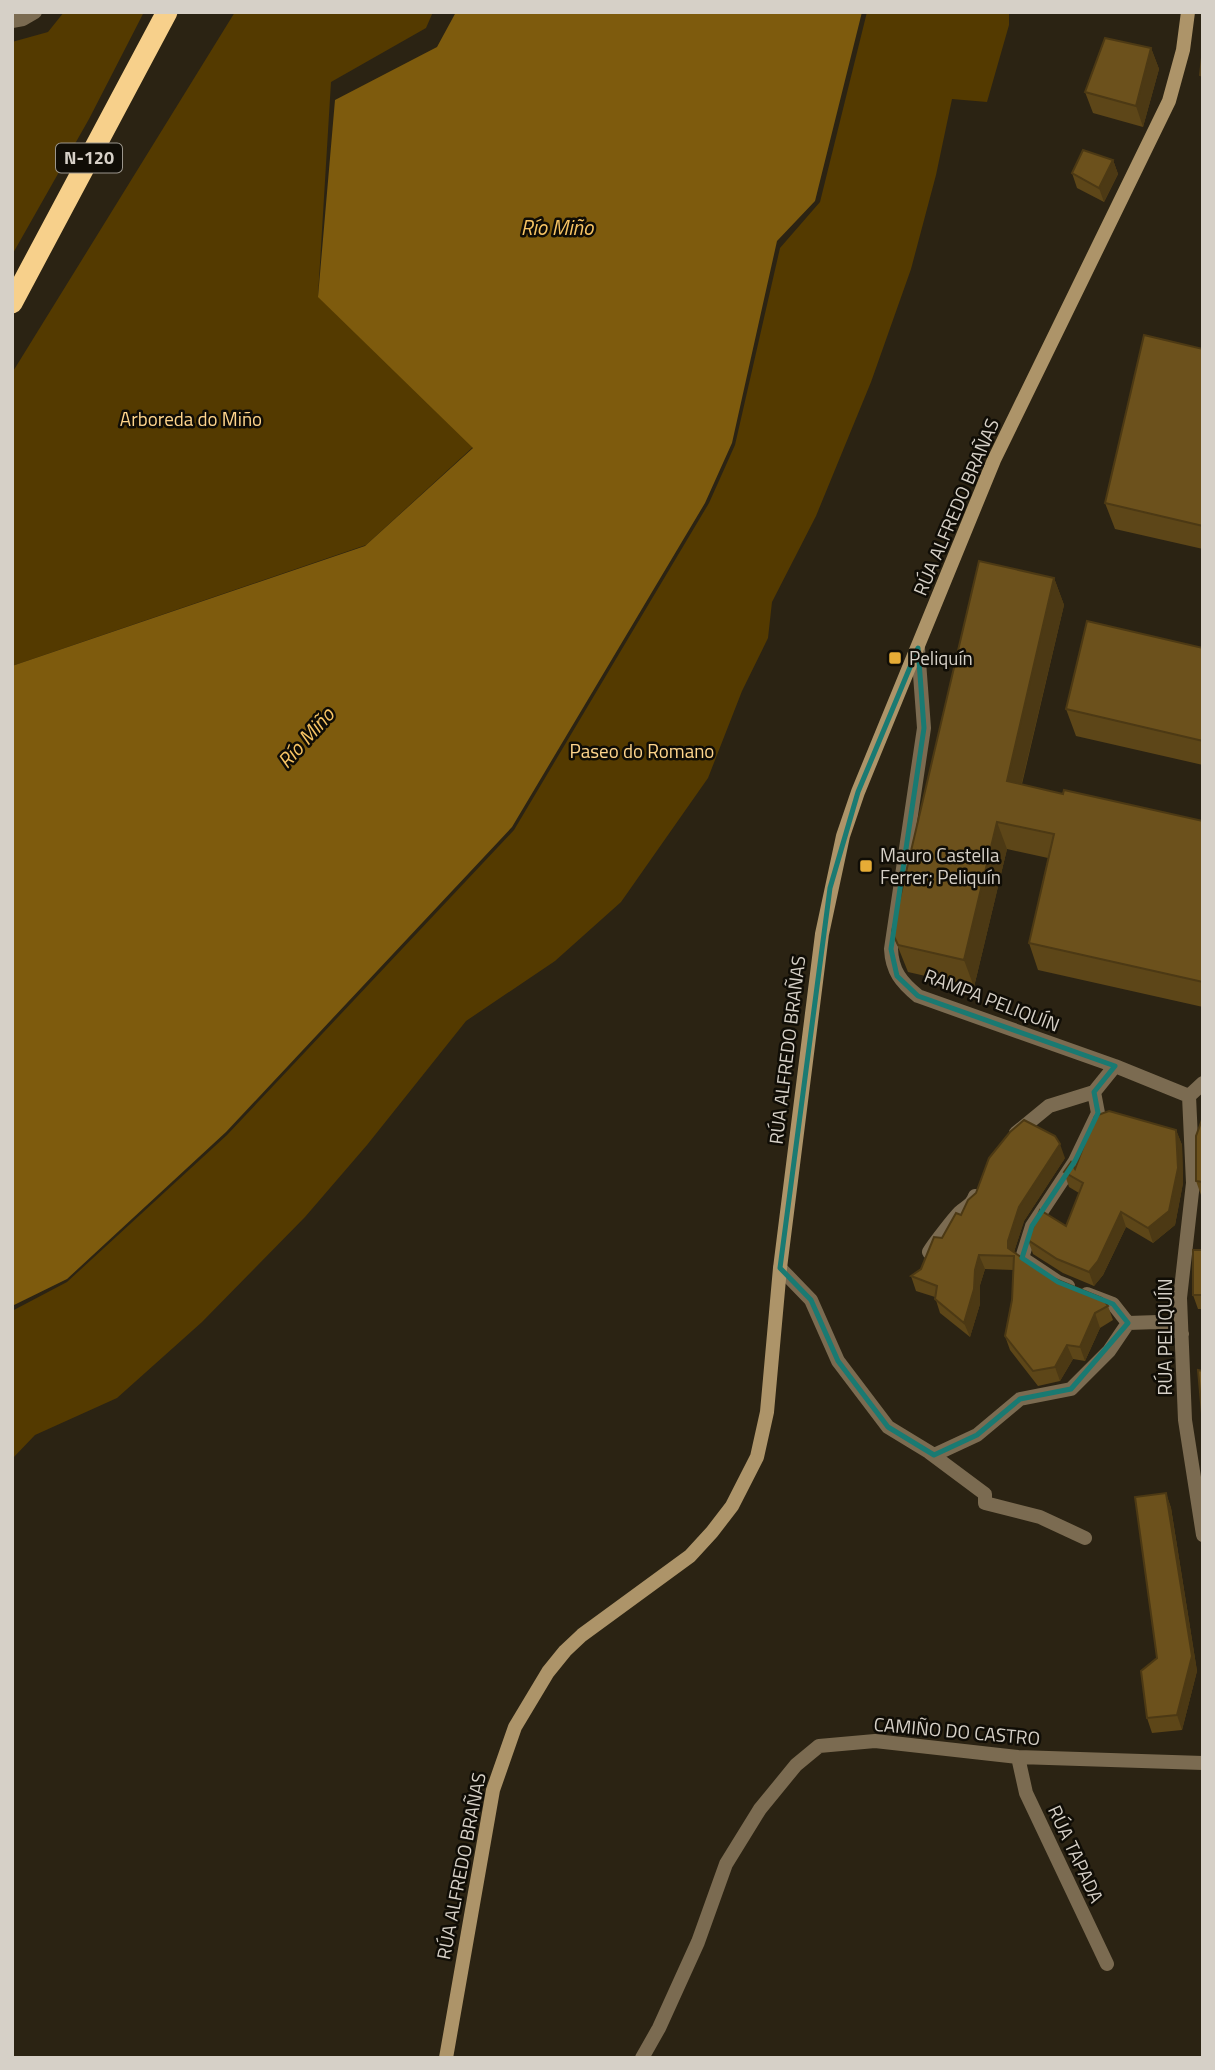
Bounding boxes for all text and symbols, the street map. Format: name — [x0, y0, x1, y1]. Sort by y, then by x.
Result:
road number: N-120 — [56, 144, 122, 173]
water label: Río Miño — [521, 211, 594, 243]
park label: Arboreda do Miño — [120, 404, 262, 433]
street label: RÚA ALFREDO BRAÑAS — [905, 414, 1006, 600]
place label: Peliquín — [909, 643, 973, 672]
marker: Peliquín — [887, 650, 903, 666]
water label: Río Miño — [269, 699, 342, 775]
park label: Paseo do Romano — [570, 736, 714, 765]
place label: Mauro Castella Ferrer; Peliquín — [880, 840, 1001, 891]
marker: Mauro Castella Ferrer; Peliquín — [858, 858, 874, 874]
street label: RÚA ALFREDO BRAÑAS — [761, 954, 812, 1146]
street label: RAMPA PELIQUÍN — [920, 960, 1064, 1039]
street label: RÚA PELIQUÍN — [1150, 1278, 1179, 1396]
street label: CAMIÑO DO CASTRO — [873, 1709, 1041, 1752]
street label: RÚA ALFREDO BRAÑAS — [428, 1770, 493, 1962]
street label: RÚA TAPADA — [1041, 1800, 1112, 1908]

